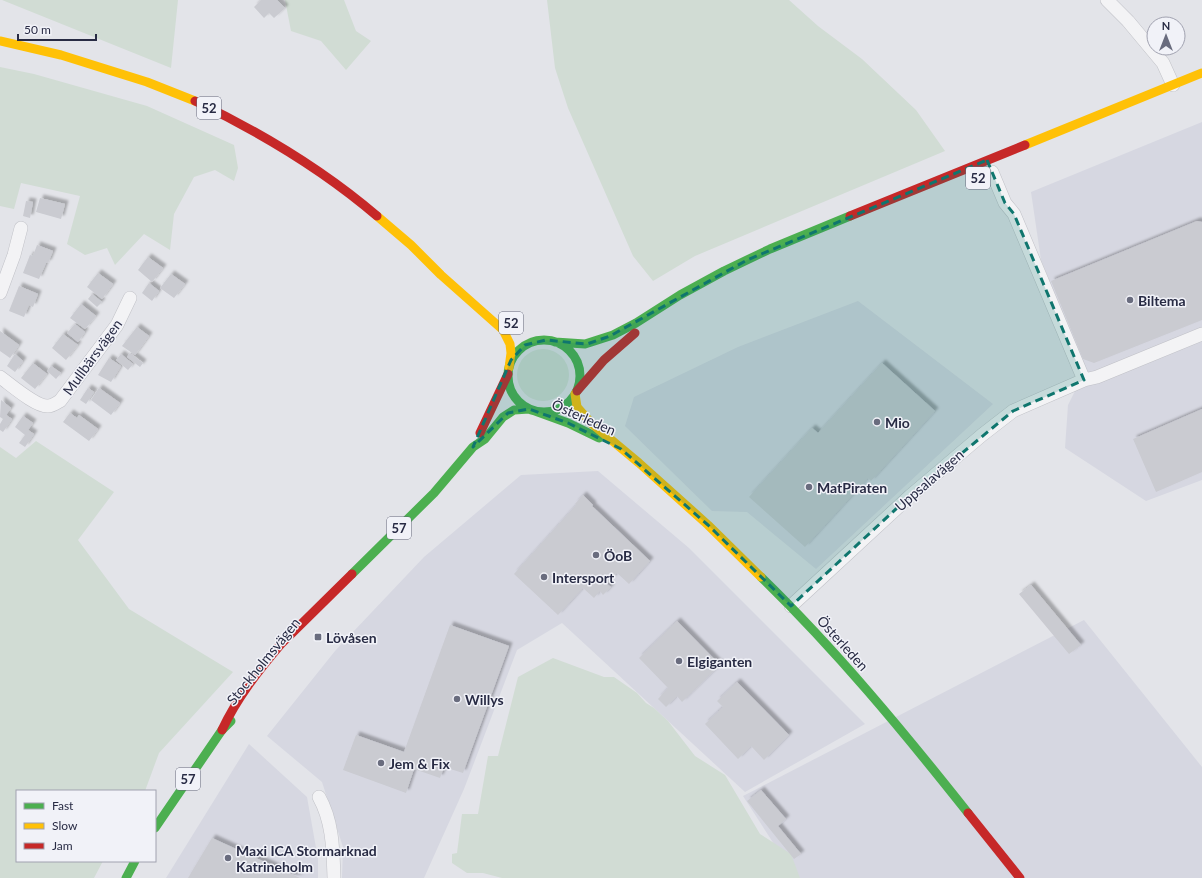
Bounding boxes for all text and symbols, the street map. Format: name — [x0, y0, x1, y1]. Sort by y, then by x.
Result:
scale bar — [18, 16, 96, 42]
north arrow — [1146, 16, 1186, 56]
text: N — [1162, 19, 1170, 32]
text: 50 m — [24, 22, 51, 37]
road number: 52 — [197, 97, 221, 119]
road number: 52 — [966, 167, 990, 189]
place label: Biltema — [1138, 292, 1186, 309]
marker: Biltema — [1125, 295, 1135, 305]
road number: 52 — [499, 312, 523, 334]
street label: Mullbärsvägen — [59, 316, 125, 398]
street label: Österleden — [549, 395, 619, 439]
place label: Mio — [885, 414, 910, 431]
marker: Mio — [872, 417, 882, 427]
street label: Uppsalavägen — [891, 446, 967, 514]
place label: MatPiraten — [817, 479, 887, 496]
marker: MatPiraten — [804, 482, 814, 492]
road number: 57 — [387, 517, 411, 539]
place label: ÖoB — [604, 547, 632, 564]
marker: ÖoB — [591, 550, 601, 560]
place label: Intersport — [552, 569, 615, 586]
marker: Intersport — [539, 572, 549, 582]
street label: Österleden — [814, 612, 872, 674]
street label: Stockholmsvägen — [223, 614, 303, 708]
place label: Lövåsen — [326, 629, 377, 646]
marker: Lövåsen — [313, 632, 323, 642]
place label: Elgiganten — [687, 653, 752, 670]
marker: Elgiganten — [674, 656, 684, 666]
place label: Willys — [465, 691, 504, 708]
marker: Willys — [452, 694, 462, 704]
place label: Jem & Fix — [389, 755, 450, 772]
marker: Jem & Fix — [376, 758, 386, 768]
road number: 57 — [176, 768, 200, 790]
legend — [16, 790, 156, 862]
text: Fast — [52, 798, 74, 813]
text: Slow — [52, 818, 78, 833]
text: Jam — [52, 838, 73, 853]
place label: Maxi ICA Stormarknad Katrineholm — [236, 842, 377, 875]
marker: Maxi ICA Stormarknad Katrineholm — [223, 853, 233, 863]

